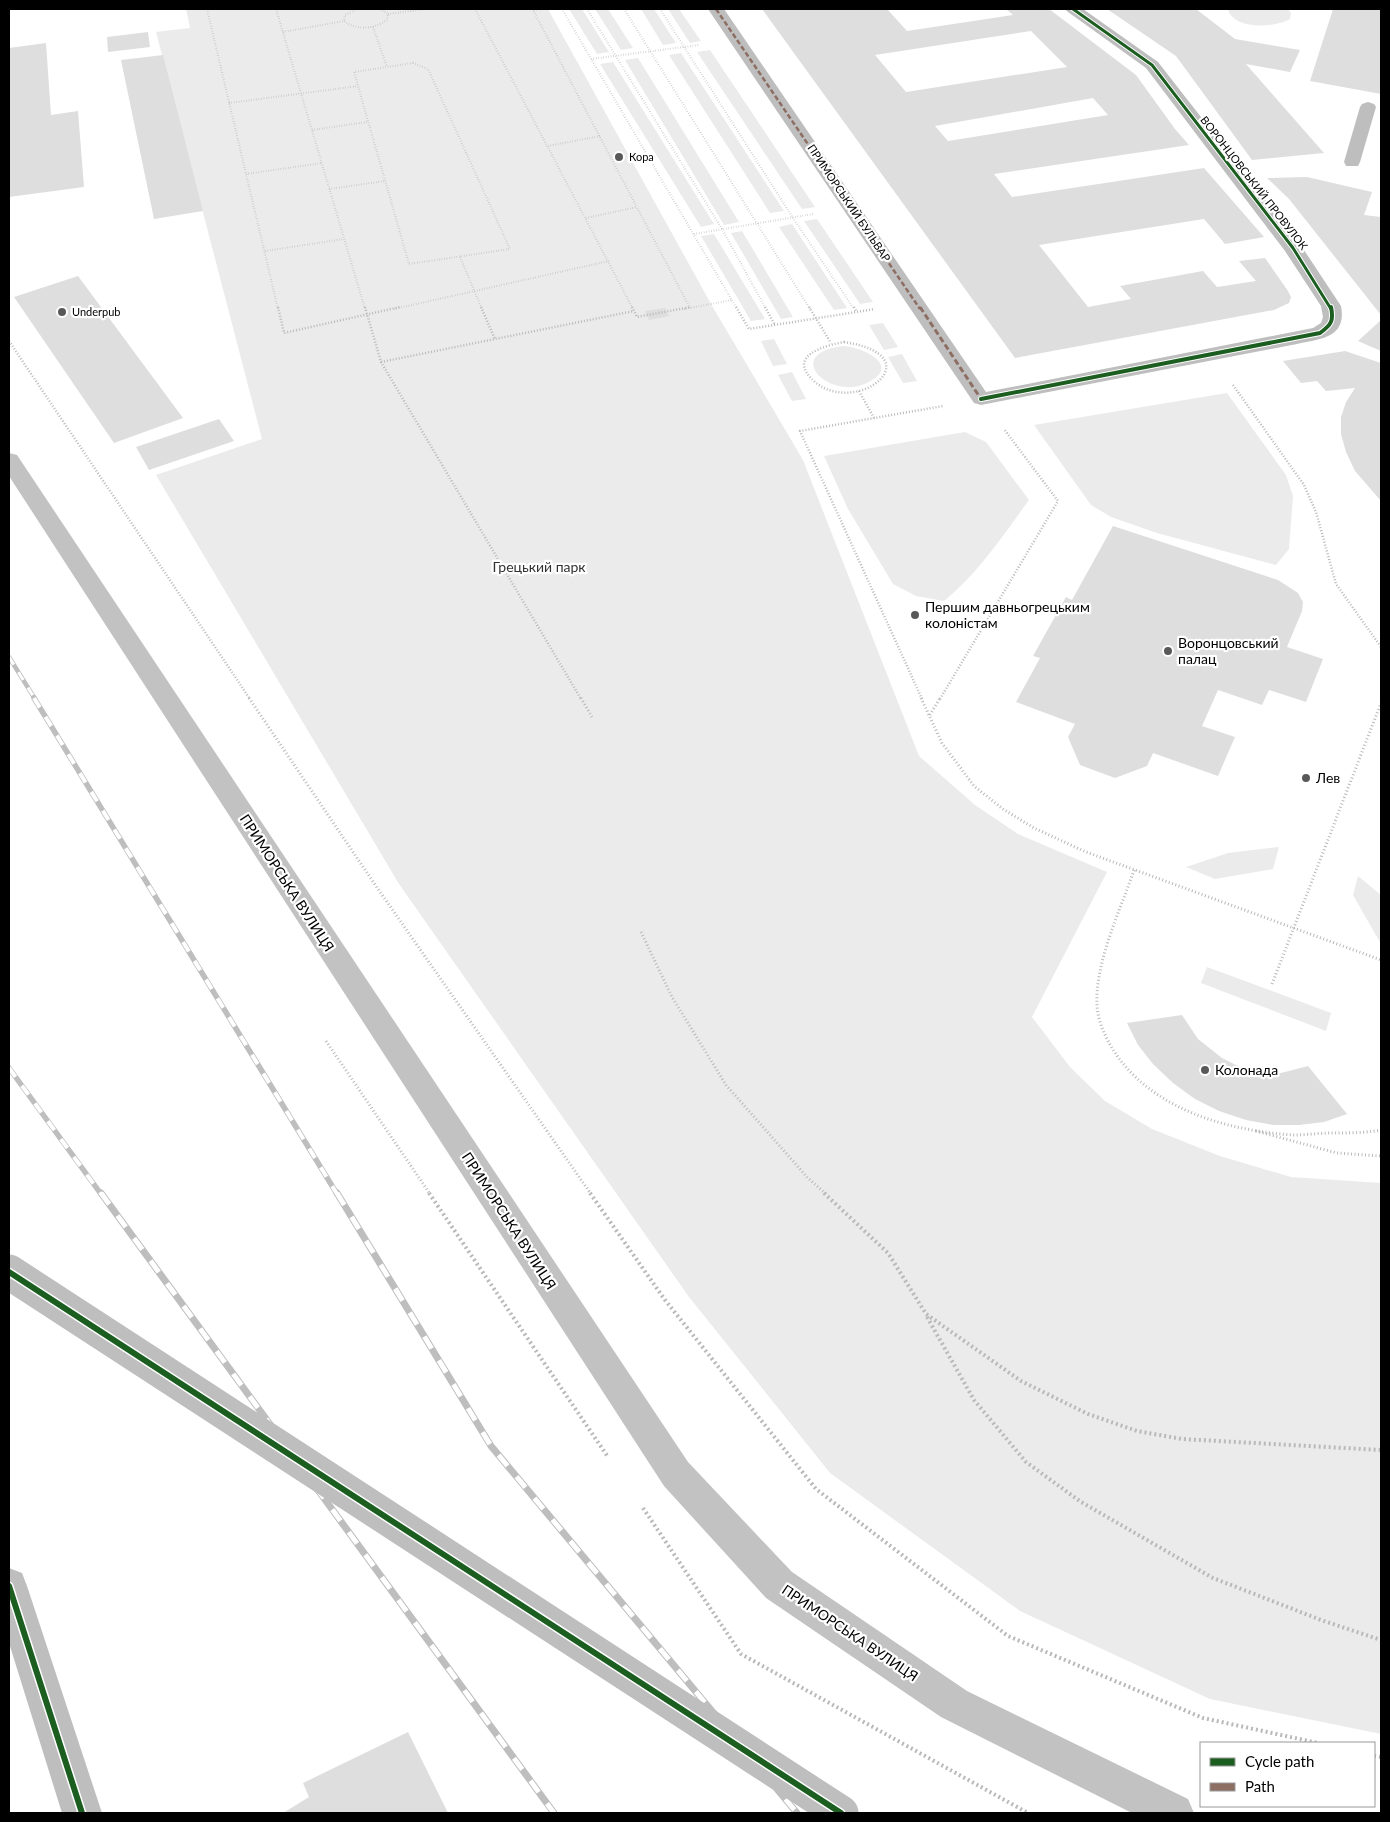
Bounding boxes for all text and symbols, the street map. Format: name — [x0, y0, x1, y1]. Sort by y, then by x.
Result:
street label: ВОРОНЦОВСЬКИЙ ПРОВУЛОК — [1198, 113, 1311, 253]
street label: ПРИМОРСЬКИЙ БУЛЬВАР — [805, 142, 894, 264]
place label: Кора — [629, 150, 654, 163]
marker: Кора — [613, 151, 625, 163]
place label: Underpub — [72, 305, 121, 318]
marker: Underpub — [56, 306, 68, 318]
park label: Грецький парк — [492, 558, 586, 575]
place label: Першим давньогрецьким колоністам — [925, 598, 1090, 631]
marker: Першим давньогрецьким колоністам — [909, 609, 921, 621]
place label: Воронцовський палац — [1178, 634, 1279, 667]
marker: Воронцовський палац — [1162, 645, 1174, 657]
place label: Лев — [1315, 769, 1340, 786]
marker: Лев — [1300, 772, 1312, 784]
street label: ПРИМОРСЬКА ВУЛИЦЯ — [237, 811, 338, 955]
place label: Колонада — [1215, 1061, 1278, 1078]
marker: Колонада — [1199, 1064, 1211, 1076]
street label: ПРИМОРСЬКА ВУЛИЦЯ — [459, 1149, 560, 1293]
street label: ПРИМОРСЬКА ВУЛИЦЯ — [779, 1581, 921, 1684]
legend — [1200, 1742, 1375, 1807]
text: Cycle path — [1245, 1752, 1314, 1770]
text: Path — [1245, 1777, 1275, 1795]

